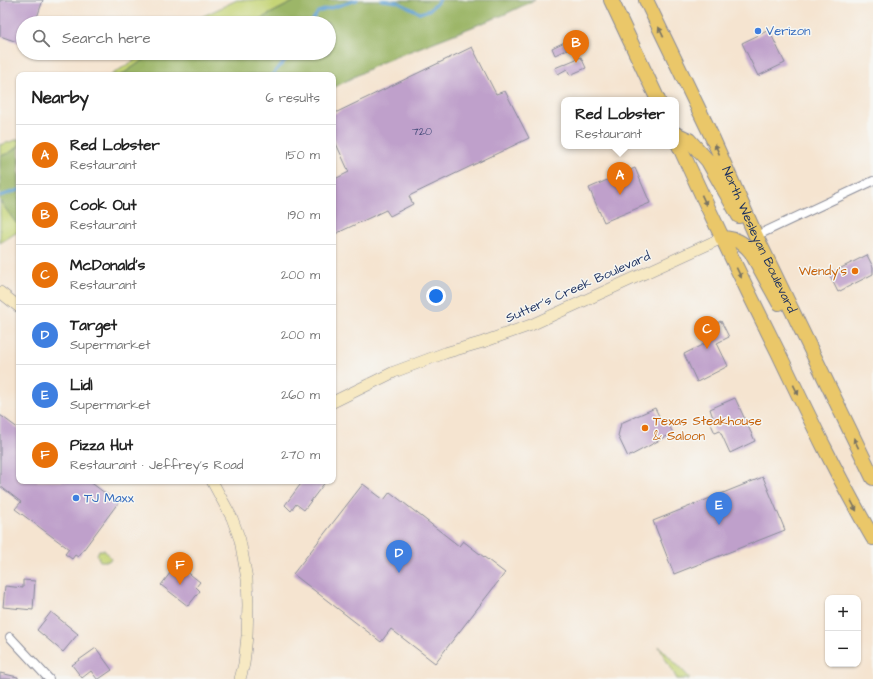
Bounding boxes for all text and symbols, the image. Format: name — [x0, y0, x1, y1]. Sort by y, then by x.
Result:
search box — [16, 16, 336, 60]
place label: Verizon — [766, 22, 811, 40]
one-way arrow — [658, 26, 664, 37]
marker: Verizon — [753, 26, 763, 36]
icon: search — [30, 27, 52, 49]
text: Search here — [62, 28, 151, 49]
pin: B — [563, 30, 589, 63]
text: Nearby — [32, 86, 89, 110]
text: 6 results — [265, 89, 320, 107]
popup — [561, 97, 679, 149]
text: Red Lobster — [575, 104, 665, 125]
house number: 720 — [412, 124, 432, 139]
text: Restaurant — [575, 125, 642, 143]
text: Red Lobster — [70, 135, 160, 156]
one-way arrow — [714, 143, 720, 155]
text: A — [41, 146, 49, 164]
text: 150 m — [286, 146, 320, 164]
text: Restaurant — [70, 156, 137, 174]
pin: A — [607, 162, 633, 195]
street label: North Wesleyan Boulevard — [717, 164, 801, 316]
one-way arrow — [701, 194, 707, 206]
text: Cook Out — [70, 195, 136, 216]
text: B — [40, 206, 50, 224]
text: 190 m — [287, 206, 320, 224]
text: Restaurant — [70, 216, 137, 234]
street label: Sutter's Creek Boulevard — [503, 247, 653, 327]
text: McDonald's — [70, 255, 145, 276]
place label: Wendy's — [799, 262, 847, 281]
text: C — [40, 266, 50, 284]
text: 200 m — [281, 266, 320, 284]
marker: Wendy's — [850, 266, 860, 276]
one-way arrow — [736, 267, 742, 279]
text: Restaurant — [70, 276, 137, 294]
your location — [426, 286, 446, 306]
text: Target — [70, 315, 117, 336]
pin: C — [694, 316, 720, 349]
text: D — [41, 326, 49, 344]
text: 200 m — [281, 326, 320, 344]
text: Supermarket — [70, 336, 151, 354]
text: Lidl — [70, 375, 93, 396]
one-way arrow — [793, 384, 799, 396]
text: E — [41, 386, 49, 404]
text: 260 m — [281, 386, 320, 404]
text: Supermarket — [70, 396, 151, 414]
place label: Texas Steakhouse & Saloon — [653, 412, 762, 445]
marker: Texas Steakhouse & Saloon — [640, 423, 650, 433]
text: Pizza Hut — [70, 435, 133, 456]
one-way arrow — [853, 437, 859, 449]
text: F — [40, 446, 50, 464]
text: 270 m — [281, 446, 320, 464]
text: Restaurant · Jeffrey's Road — [70, 456, 243, 474]
place label: TJ Maxx — [84, 489, 135, 507]
pin: E — [706, 492, 732, 525]
marker: TJ Maxx — [71, 493, 81, 503]
one-way arrow — [851, 500, 858, 512]
pin: D — [386, 540, 412, 573]
pin: F — [167, 552, 193, 585]
map controls — [825, 595, 861, 667]
button: + — [825, 595, 861, 631]
button: − — [825, 631, 861, 667]

